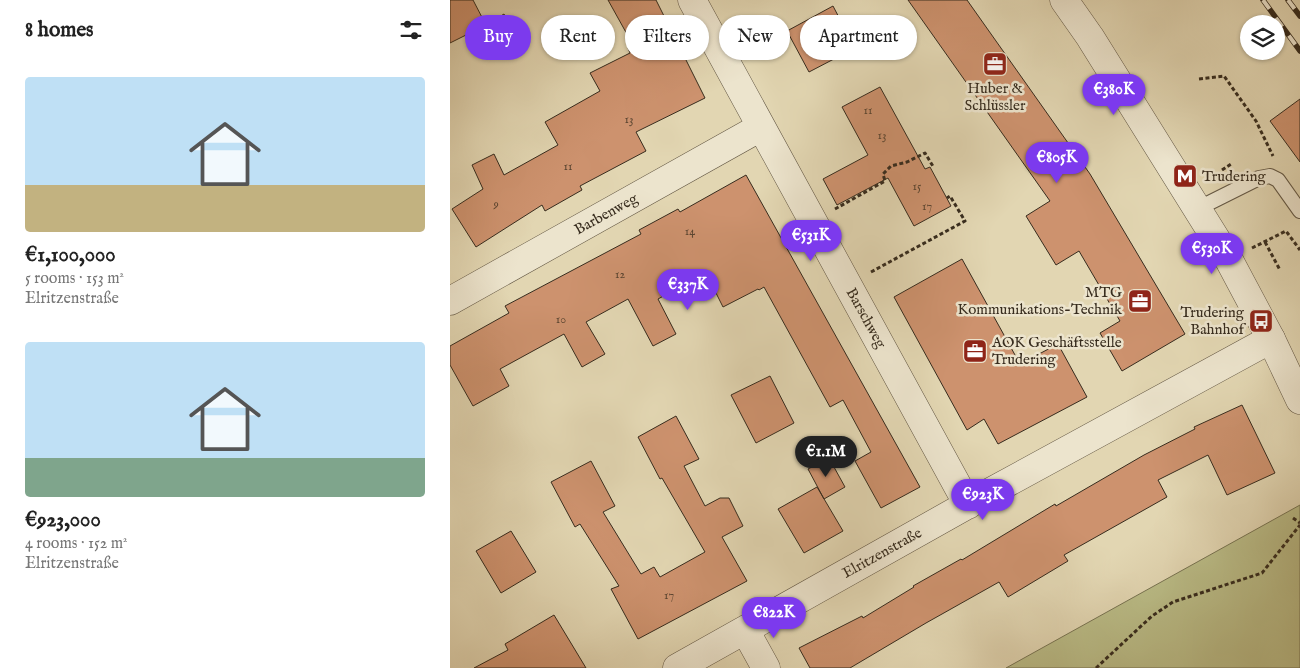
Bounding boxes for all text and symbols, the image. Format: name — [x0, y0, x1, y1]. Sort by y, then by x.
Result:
chip: Buy — [465, 15, 531, 60]
chip: Rent — [541, 15, 615, 60]
chip: Filters — [625, 15, 709, 60]
chip: New — [719, 15, 790, 60]
chip: Apartment — [800, 15, 917, 60]
map controls — [1240, 15, 1285, 60]
button: layers — [1240, 15, 1285, 60]
icon: filters — [397, 16, 425, 44]
text: 8 homes — [25, 17, 93, 44]
office icon: Huber & Schlüssler — [982, 51, 1008, 77]
pin: €380K — [1079, 74, 1149, 116]
place label: Huber & Schlüssler — [965, 79, 1026, 115]
text: €380K — [1093, 80, 1135, 100]
house number: 11 — [864, 103, 872, 118]
icon: home — [180, 109, 270, 199]
house number: 13 — [625, 112, 633, 127]
house number: 13 — [878, 128, 886, 143]
pin: €805K — [1022, 142, 1092, 184]
text: €805K — [1037, 148, 1077, 168]
house number: 11 — [564, 159, 572, 174]
metro station icon: Trudering — [1172, 163, 1198, 189]
place label: Trudering — [1202, 167, 1266, 186]
house number: 15 — [913, 179, 922, 194]
street label: Barbenweg — [571, 188, 642, 239]
house number: 9 — [492, 197, 499, 212]
house number: 17 — [922, 199, 932, 214]
pin: €531K — [776, 220, 846, 262]
house number: 14 — [685, 224, 695, 239]
text: €531K — [792, 226, 830, 246]
pin: €530K — [1177, 232, 1247, 275]
text: €530K — [1192, 239, 1232, 259]
text: €1,100,000 — [25, 242, 116, 269]
house number: 12 — [615, 267, 625, 282]
pin: €337K — [653, 268, 723, 311]
text: 5 rooms · 153 m² — [25, 269, 124, 289]
text: €337K — [668, 275, 708, 295]
place label: MTG Kommunikations-Technik — [957, 283, 1123, 319]
street label: Barschweg — [842, 284, 891, 352]
office icon: MTG Kommunikations-Technik — [1127, 288, 1153, 314]
text: Elritzenstraße — [25, 289, 119, 309]
place label: Trudering Bahnhof — [1180, 303, 1247, 339]
bus stop icon: Trudering Bahnhof — [1248, 308, 1274, 334]
house number: 10 — [556, 312, 566, 327]
place label: AOK Geschäftsstelle Trudering — [991, 333, 1122, 369]
office icon: AOK Geschäftsstelle Trudering — [962, 338, 988, 364]
icon: home — [180, 374, 270, 464]
pin: €1.1M — [791, 436, 861, 478]
text: €1.1M — [806, 442, 846, 462]
pin: €923K — [948, 478, 1018, 521]
text: €923K — [962, 485, 1004, 505]
text: €923,000 — [25, 507, 101, 534]
street label: Elritzenstraße — [839, 523, 925, 583]
text: 4 rooms · 152 m² — [25, 534, 127, 554]
text: Elritzenstraße — [25, 554, 119, 574]
house number: 17 — [664, 588, 674, 603]
pin: €822K — [739, 596, 809, 639]
text: €822K — [753, 603, 795, 623]

